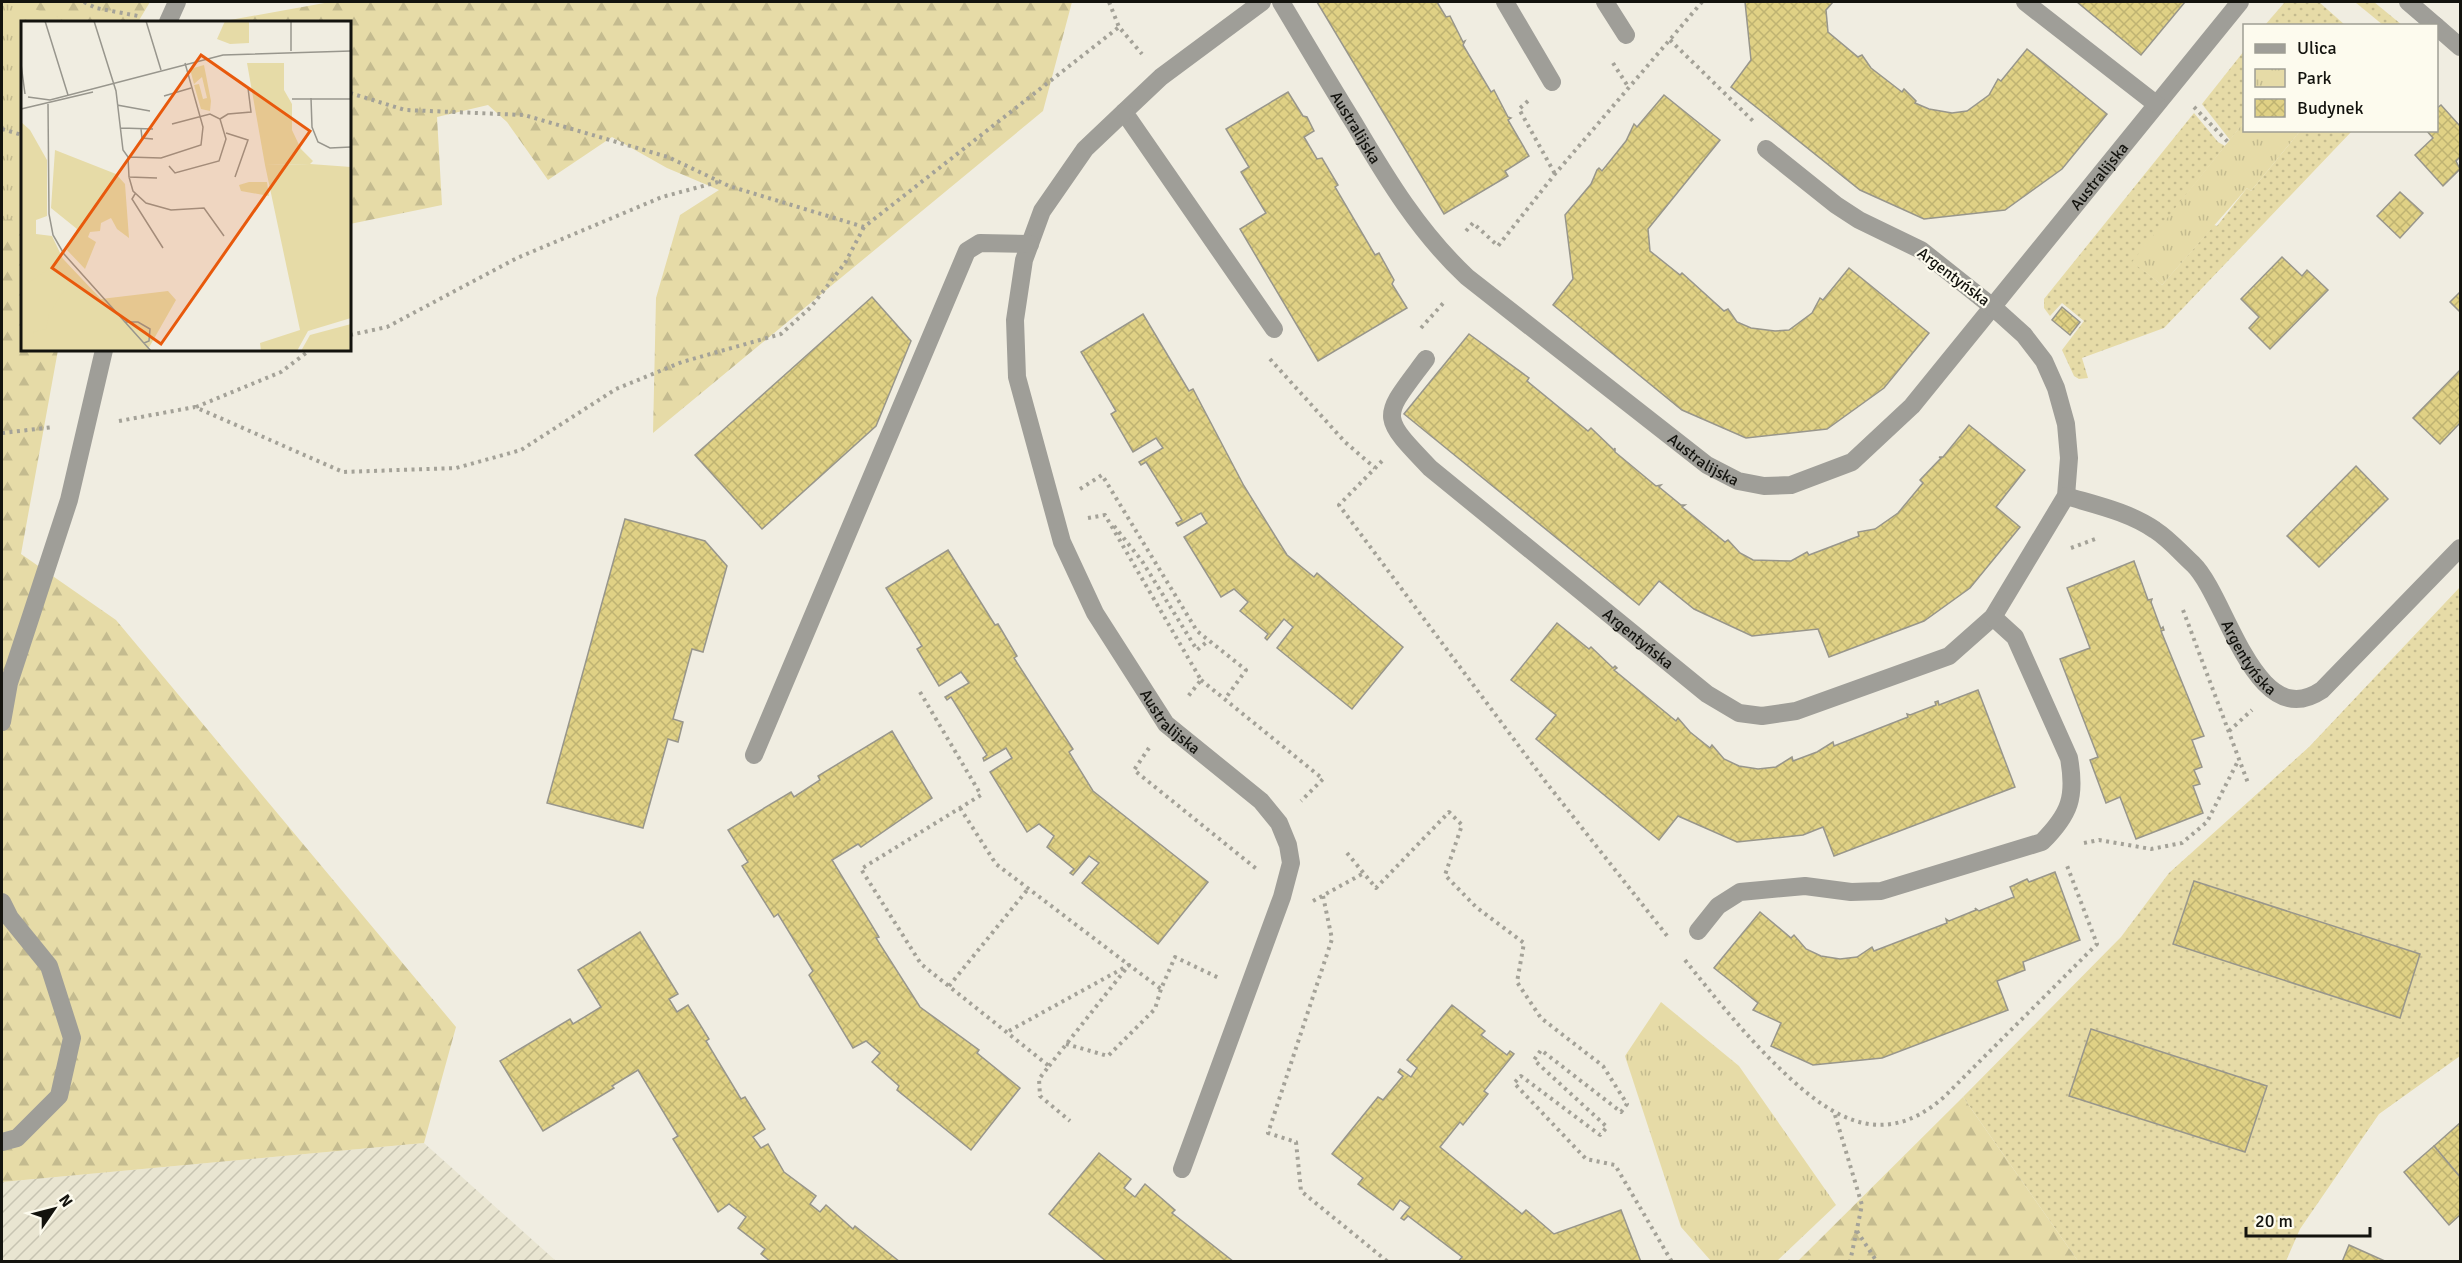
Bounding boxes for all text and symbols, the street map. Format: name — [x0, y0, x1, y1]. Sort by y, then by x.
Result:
inset map — [21, 21, 351, 351]
legend — [2243, 24, 2438, 132]
text: Ulica — [2297, 37, 2337, 59]
text: Park — [2297, 67, 2332, 89]
street label: Australijska — [1326, 88, 1385, 168]
text: Budynek — [2297, 97, 2364, 119]
street label: Australijska — [2066, 139, 2133, 214]
street label: Argentyńska — [1913, 243, 1994, 311]
street label: Australijska — [1664, 429, 1742, 491]
street label: Argentyńska — [1598, 604, 1678, 674]
street label: Argentyńska — [2217, 617, 2280, 700]
street label: Australijska — [1135, 685, 1204, 759]
north arrow — [24, 1179, 84, 1239]
text: N — [54, 1191, 77, 1211]
scale bar — [2246, 1200, 2370, 1238]
text: 20 m — [2255, 1210, 2293, 1232]

